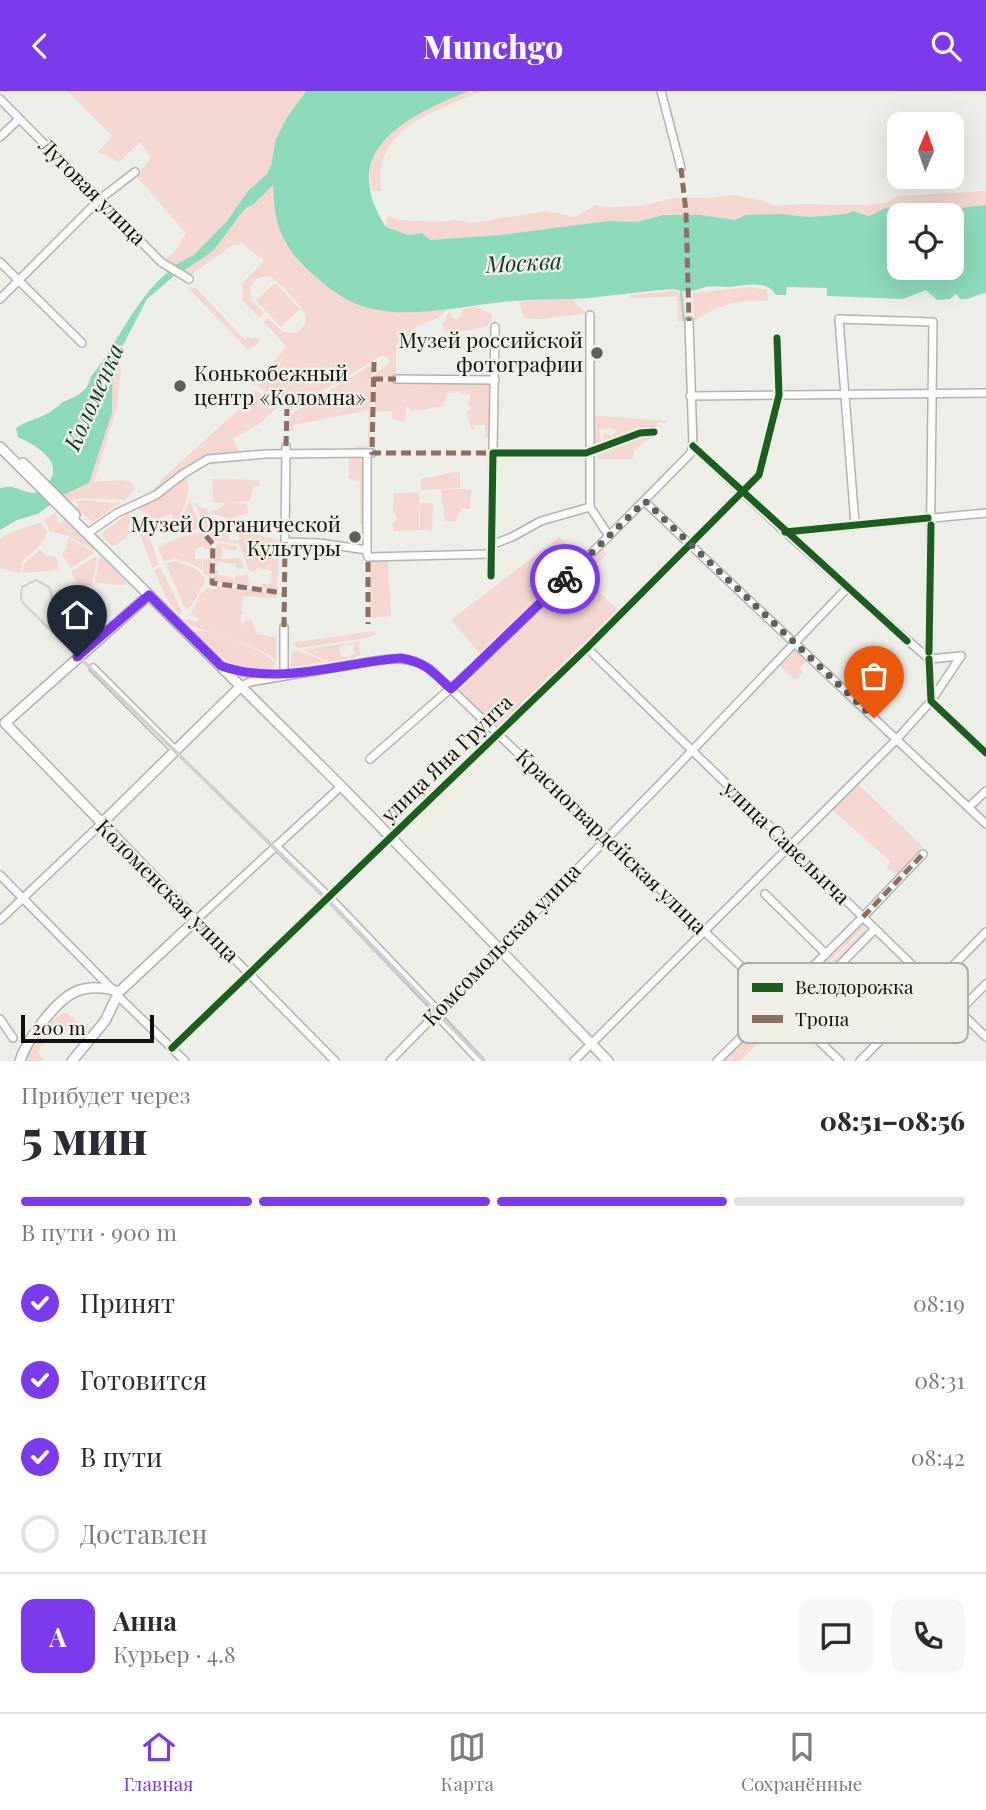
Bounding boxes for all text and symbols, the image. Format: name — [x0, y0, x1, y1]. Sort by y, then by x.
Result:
text: Munchgo — [423, 24, 563, 67]
icon: back — [21, 27, 59, 65]
icon: search — [927, 27, 965, 65]
north arrow — [887, 112, 964, 189]
map controls — [887, 112, 964, 280]
street label: Луговая улица — [33, 130, 154, 251]
button: locate — [887, 203, 964, 280]
water label: Москва — [484, 244, 563, 279]
place label: Музей российской фотографии — [399, 325, 583, 377]
water label: Коломенка — [55, 338, 130, 456]
marker: Музей российской фотографии — [589, 345, 605, 361]
place label: Конькобежный центр «Коломна» — [194, 358, 366, 410]
marker: Конькобежный центр «Коломна» — [172, 378, 188, 394]
place label: Музей Органической Культуры — [131, 509, 341, 561]
marker: Музей Органической Культуры — [347, 529, 363, 545]
courier — [530, 544, 600, 614]
icon: bike — [546, 560, 584, 598]
pin — [47, 585, 107, 657]
icon: home — [58, 596, 96, 634]
pin — [844, 646, 904, 718]
icon: bag — [855, 657, 893, 695]
street label: улица Яна Грунта — [373, 687, 518, 828]
street label: Красногвардейская улица — [511, 742, 714, 940]
street label: улица Савельича — [717, 773, 857, 910]
street label: Коломенская улица — [91, 812, 246, 968]
street label: Комсомольская улица — [416, 856, 586, 1031]
legend — [738, 963, 968, 1043]
text: Велодорожка — [795, 973, 914, 999]
text: Тропа — [795, 1005, 850, 1031]
scale bar — [21, 1012, 154, 1044]
text: 200 m — [32, 1014, 86, 1040]
text: Прибудет через — [21, 1079, 190, 1110]
text: 08:51–08:56 — [820, 1103, 965, 1138]
text: 5 мин — [21, 1105, 148, 1167]
text: В пути · 900 m — [21, 1216, 177, 1247]
icon: check — [21, 1284, 59, 1322]
text: Принят — [80, 1285, 175, 1320]
text: 08:19 — [913, 1287, 965, 1318]
icon: check — [21, 1361, 59, 1399]
text: Готовится — [80, 1362, 207, 1397]
text: 08:31 — [914, 1364, 965, 1395]
icon: check — [21, 1438, 59, 1476]
text: В пути — [80, 1439, 162, 1474]
text: 08:42 — [911, 1441, 965, 1472]
text: Доставлен — [80, 1516, 207, 1551]
button: chat — [799, 1599, 873, 1673]
button: phone — [891, 1599, 965, 1673]
text: Анна — [113, 1603, 177, 1638]
text: А — [49, 1619, 67, 1654]
text: Курьер · 4.8 — [113, 1638, 236, 1669]
tab: Главная — [124, 1728, 194, 1796]
tab: Карта — [441, 1728, 494, 1796]
tab: Сохранённые — [741, 1728, 862, 1796]

